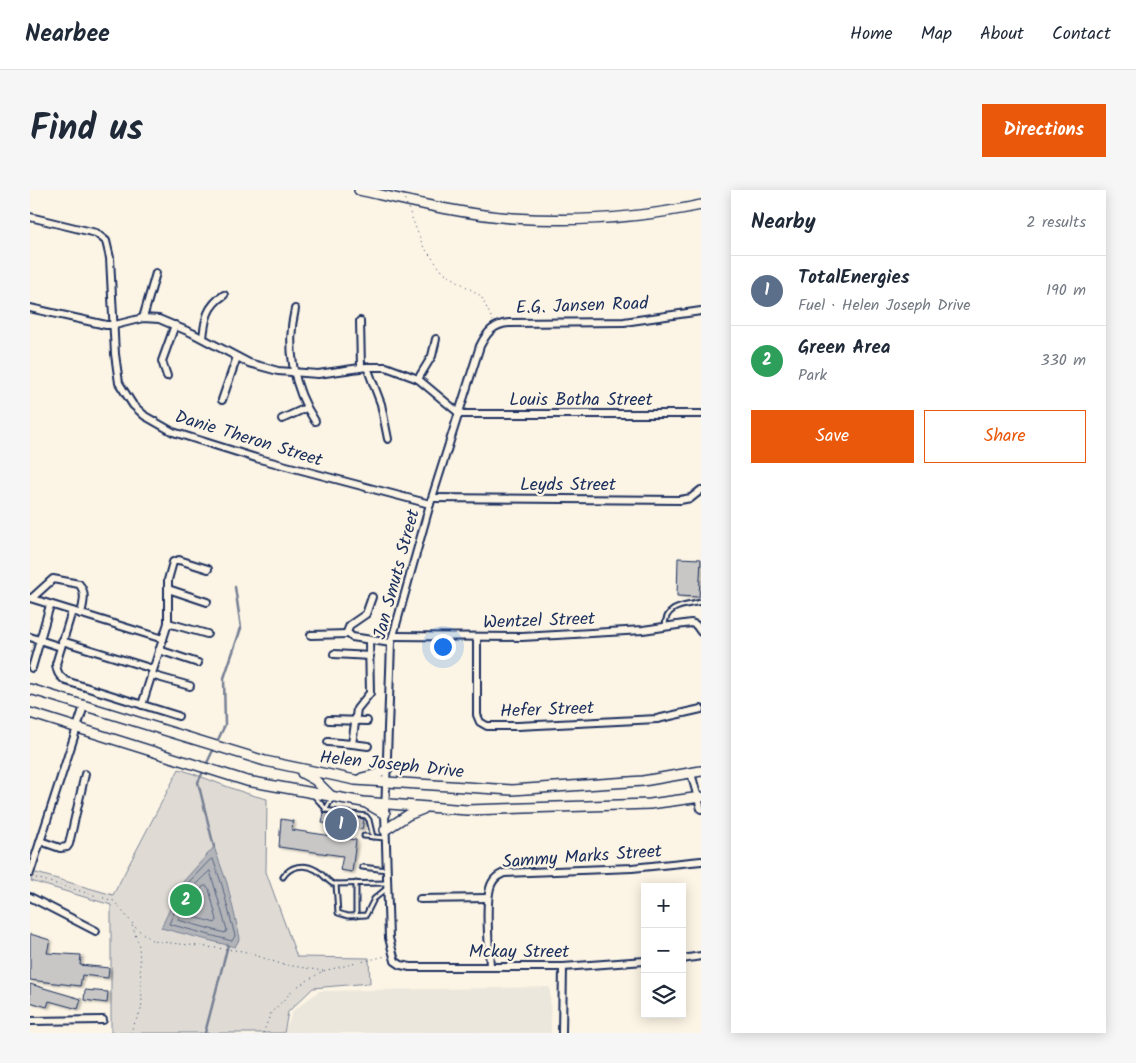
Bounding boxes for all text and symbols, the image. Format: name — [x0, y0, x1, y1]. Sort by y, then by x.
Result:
text: Nearbee — [25, 15, 110, 54]
text: Home — [850, 20, 893, 49]
text: Map — [921, 20, 952, 49]
text: About — [980, 20, 1024, 49]
text: Contact — [1052, 20, 1111, 49]
text: Find us — [30, 102, 143, 158]
button: Directions — [982, 104, 1106, 157]
text: Nearby — [751, 206, 816, 239]
text: 2 results — [1026, 210, 1086, 235]
text: TotalEnergies — [798, 263, 910, 293]
text: 1 — [765, 278, 769, 303]
text: 190 m — [1046, 278, 1086, 303]
street label: E.G. Jansen Road — [515, 290, 650, 323]
text: Fuel · Helen Joseph Drive — [798, 293, 971, 318]
text: Green Area — [798, 333, 890, 363]
text: 2 — [762, 348, 772, 373]
text: 330 m — [1041, 348, 1086, 373]
text: Park — [798, 363, 827, 388]
street label: Louis Botha Street — [509, 386, 654, 415]
street label: Danie Theron Street — [171, 403, 327, 476]
button: Save — [751, 410, 914, 463]
button: Share — [924, 410, 1086, 463]
street label: Leyds Street — [520, 471, 617, 500]
street label: Jan Smuts Street — [366, 505, 429, 643]
street label: Wentzel Street — [483, 605, 597, 638]
your location — [430, 634, 456, 660]
street label: Hefer Street — [500, 694, 595, 727]
street label: Helen Joseph Drive — [318, 744, 465, 787]
pin: 1 — [325, 805, 357, 843]
street label: Sammy Marks Street — [501, 837, 664, 878]
pin: 2 — [170, 881, 202, 919]
map controls — [641, 883, 686, 1018]
button: + — [641, 883, 686, 928]
button: − — [641, 928, 686, 973]
street label: Mckay Street — [469, 938, 570, 967]
button: layers — [641, 973, 686, 1018]

